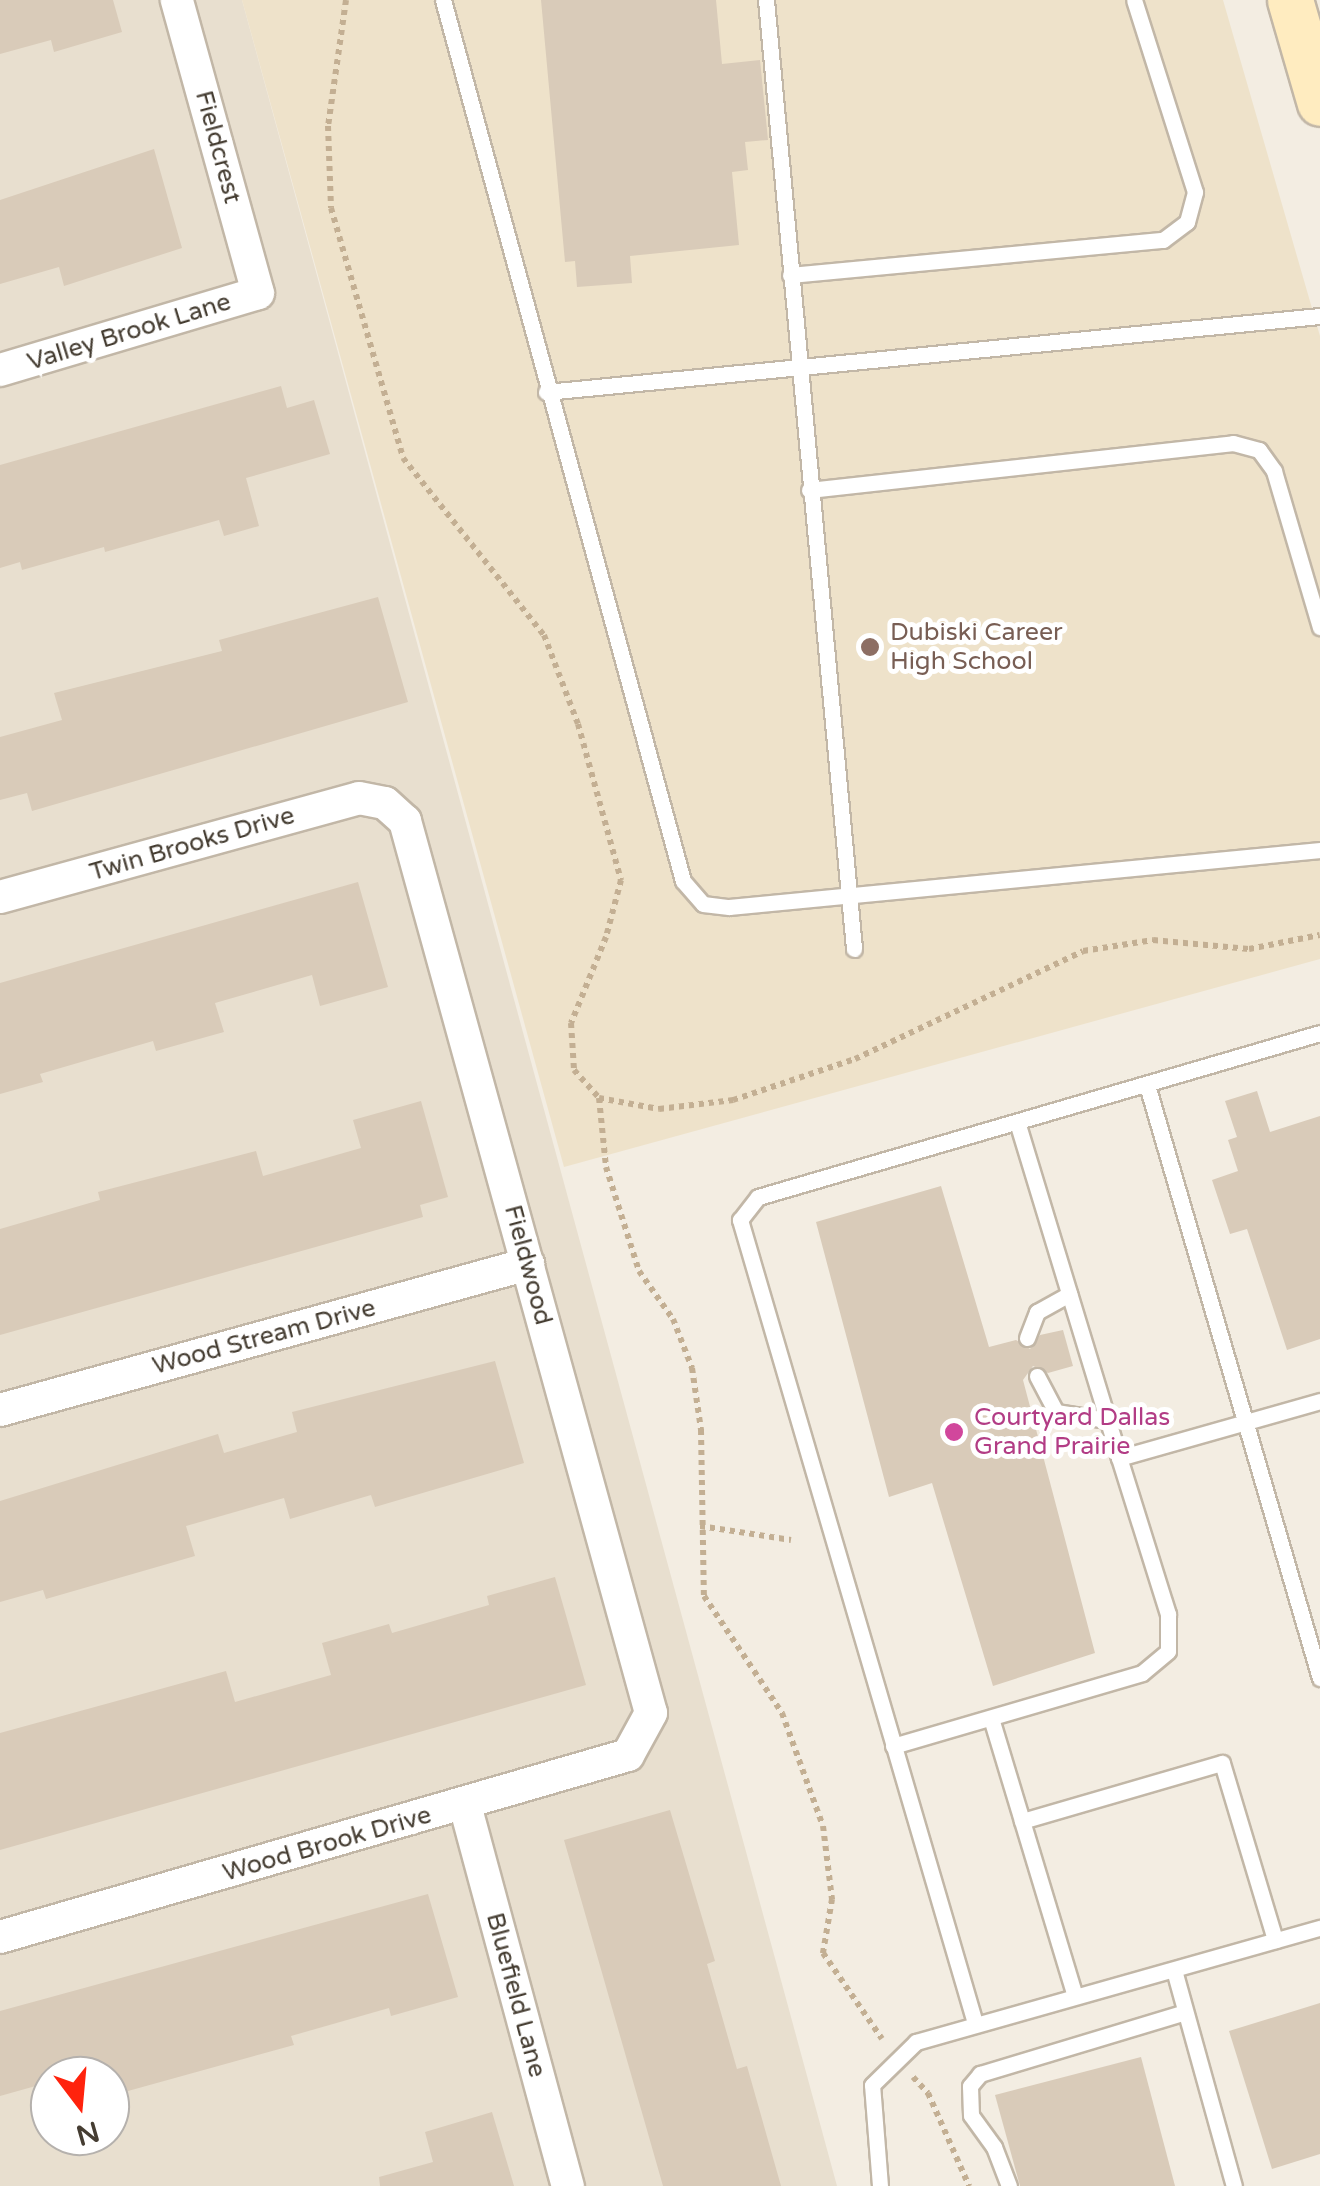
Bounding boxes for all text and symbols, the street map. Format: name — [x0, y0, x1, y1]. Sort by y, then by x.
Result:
street label: Fieldcrest — [189, 87, 247, 207]
street label: Valley Brook Lane — [24, 287, 234, 377]
place label: Dubiski Career High School — [890, 618, 1063, 677]
marker: Dubiski Career High School — [859, 636, 881, 658]
street label: Twin Brooks Drive — [86, 800, 298, 888]
street label: Fieldwood — [498, 1202, 558, 1328]
street label: Wood Stream Drive — [149, 1293, 379, 1381]
place label: Courtyard Dallas Grand Prairie — [974, 1403, 1170, 1462]
marker: Courtyard Dallas Grand Prairie — [943, 1421, 965, 1443]
street label: Wood Brook Drive — [219, 1800, 435, 1888]
street label: Bluefield Lane — [480, 1909, 552, 2081]
north arrow — [30, 2056, 130, 2156]
text: N — [72, 2113, 103, 2152]

